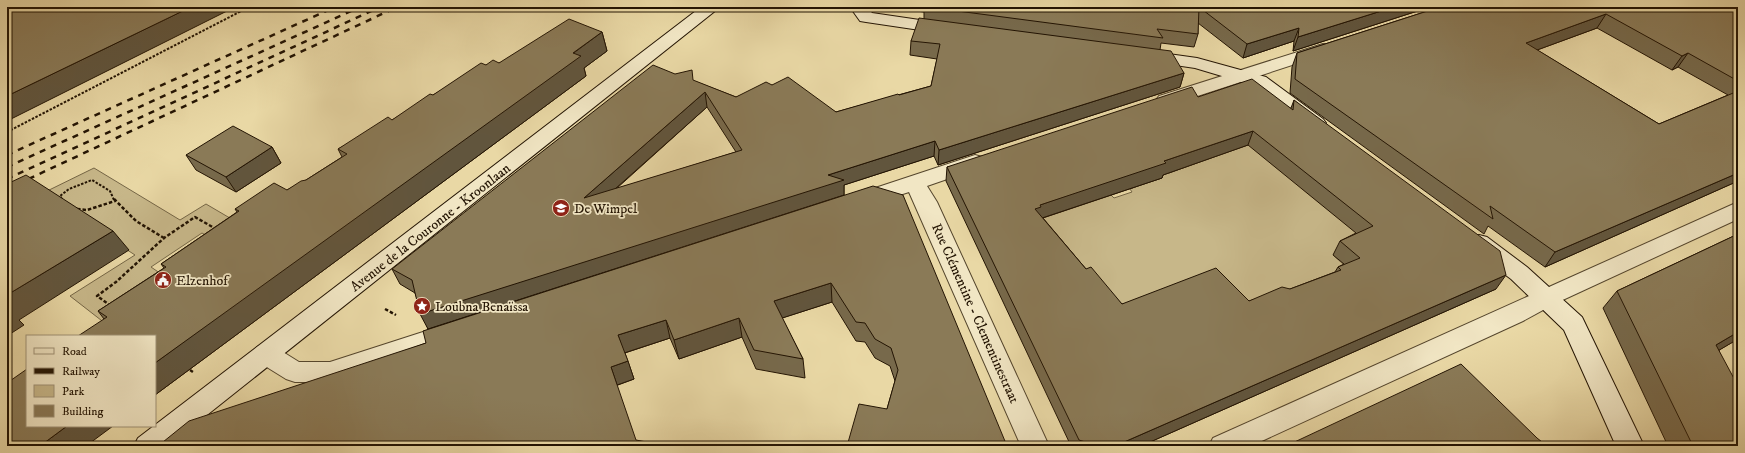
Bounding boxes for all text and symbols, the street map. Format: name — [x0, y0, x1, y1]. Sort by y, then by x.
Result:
street label: Avenue de la Couronne - Kroonlaan — [347, 159, 515, 296]
school or university icon: De Wimpel — [551, 198, 571, 218]
place label: De Wimpel — [574, 200, 638, 218]
street label: Rue Clémentine - Clementinestraat — [927, 221, 1023, 407]
public building icon: Elzenhof — [153, 270, 173, 290]
place label: Elzenhof — [176, 272, 230, 290]
place icon: Loubna Benaïssa — [412, 296, 432, 316]
place label: Loubna Benaïssa — [435, 298, 528, 316]
legend — [26, 335, 156, 427]
text: Road — [62, 344, 87, 359]
text: Railway — [62, 364, 100, 379]
text: Park — [62, 384, 84, 399]
text: Building — [62, 404, 103, 419]

